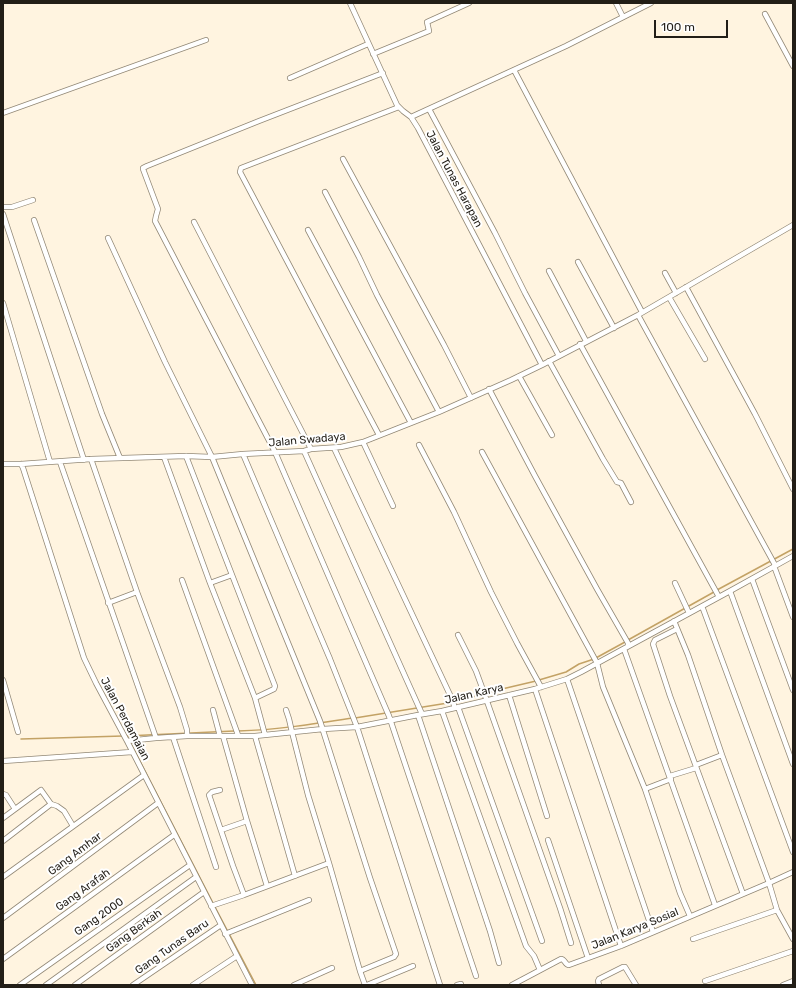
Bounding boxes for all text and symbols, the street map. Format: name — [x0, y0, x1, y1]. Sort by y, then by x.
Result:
scale bar — [656, 12, 730, 38]
text: 100 m — [661, 20, 695, 34]
street label: Jalan Tunas Harapan — [423, 128, 485, 230]
street label: Jalan Swadaya — [268, 430, 346, 450]
street label: Jalan Perdamaian — [98, 675, 152, 763]
street label: Jalan Karya — [443, 681, 505, 707]
street label: Gang Amhar — [46, 830, 104, 878]
street label: Gang Arafah — [53, 866, 113, 914]
street label: Gang 2000 — [72, 895, 126, 939]
street label: Gang Berkah — [104, 906, 164, 956]
street label: Jalan Karya Sosial — [590, 906, 680, 952]
street label: Gang Tunas Baru — [133, 917, 211, 977]

